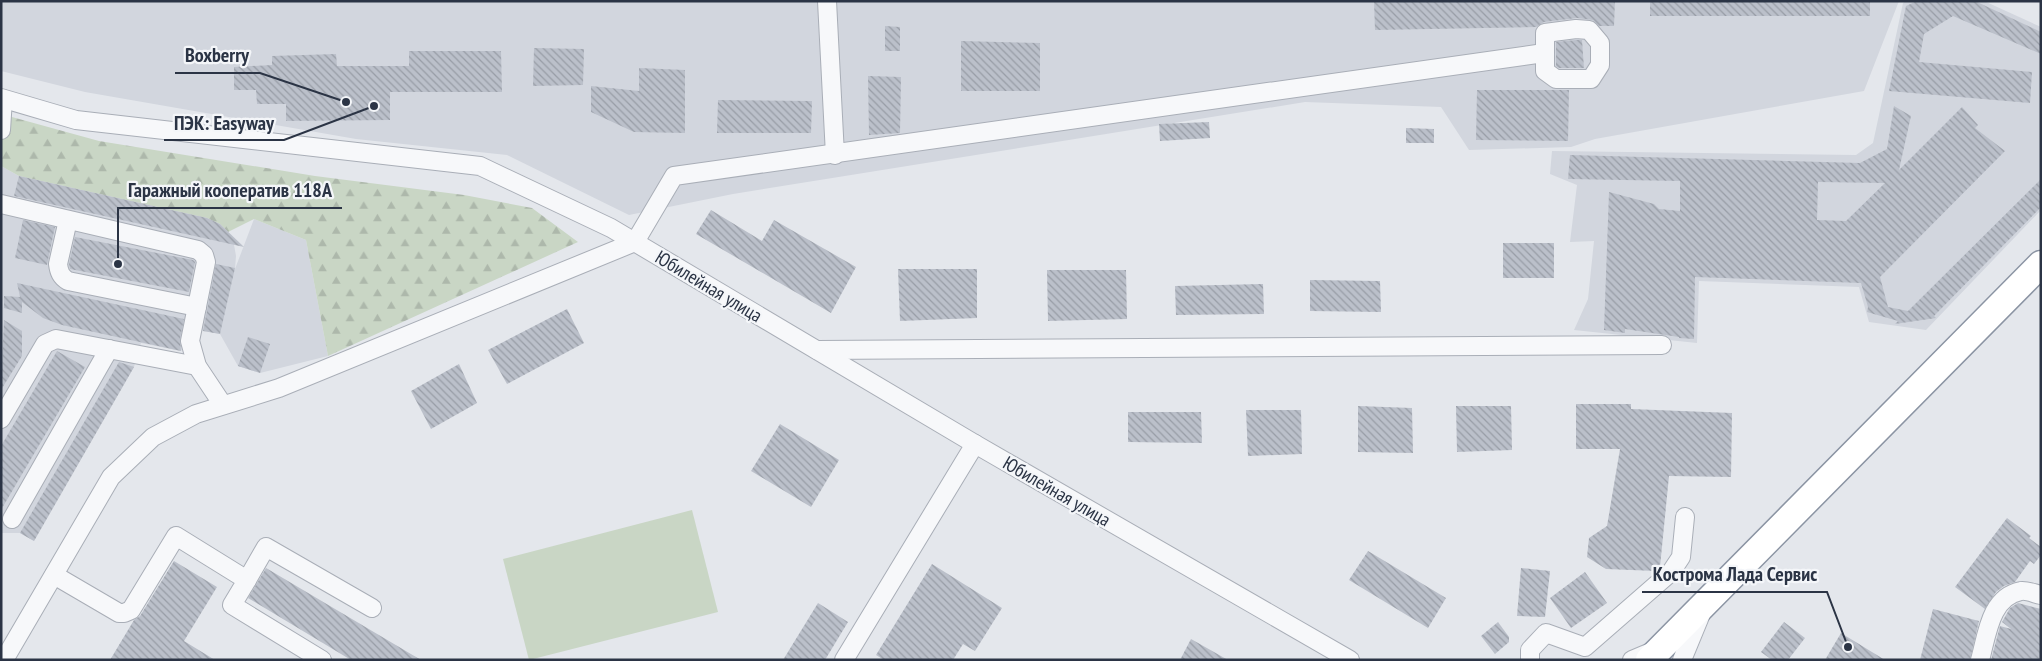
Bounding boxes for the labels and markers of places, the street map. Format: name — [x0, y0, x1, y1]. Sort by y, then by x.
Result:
callout: Boxberry — [175, 38, 260, 73]
callout: ПЭК: Easyway — [164, 105, 284, 140]
callout: Гаражный кооператив 118А — [118, 173, 342, 208]
callout: Кострома Лада Сервис — [1642, 557, 1827, 592]

